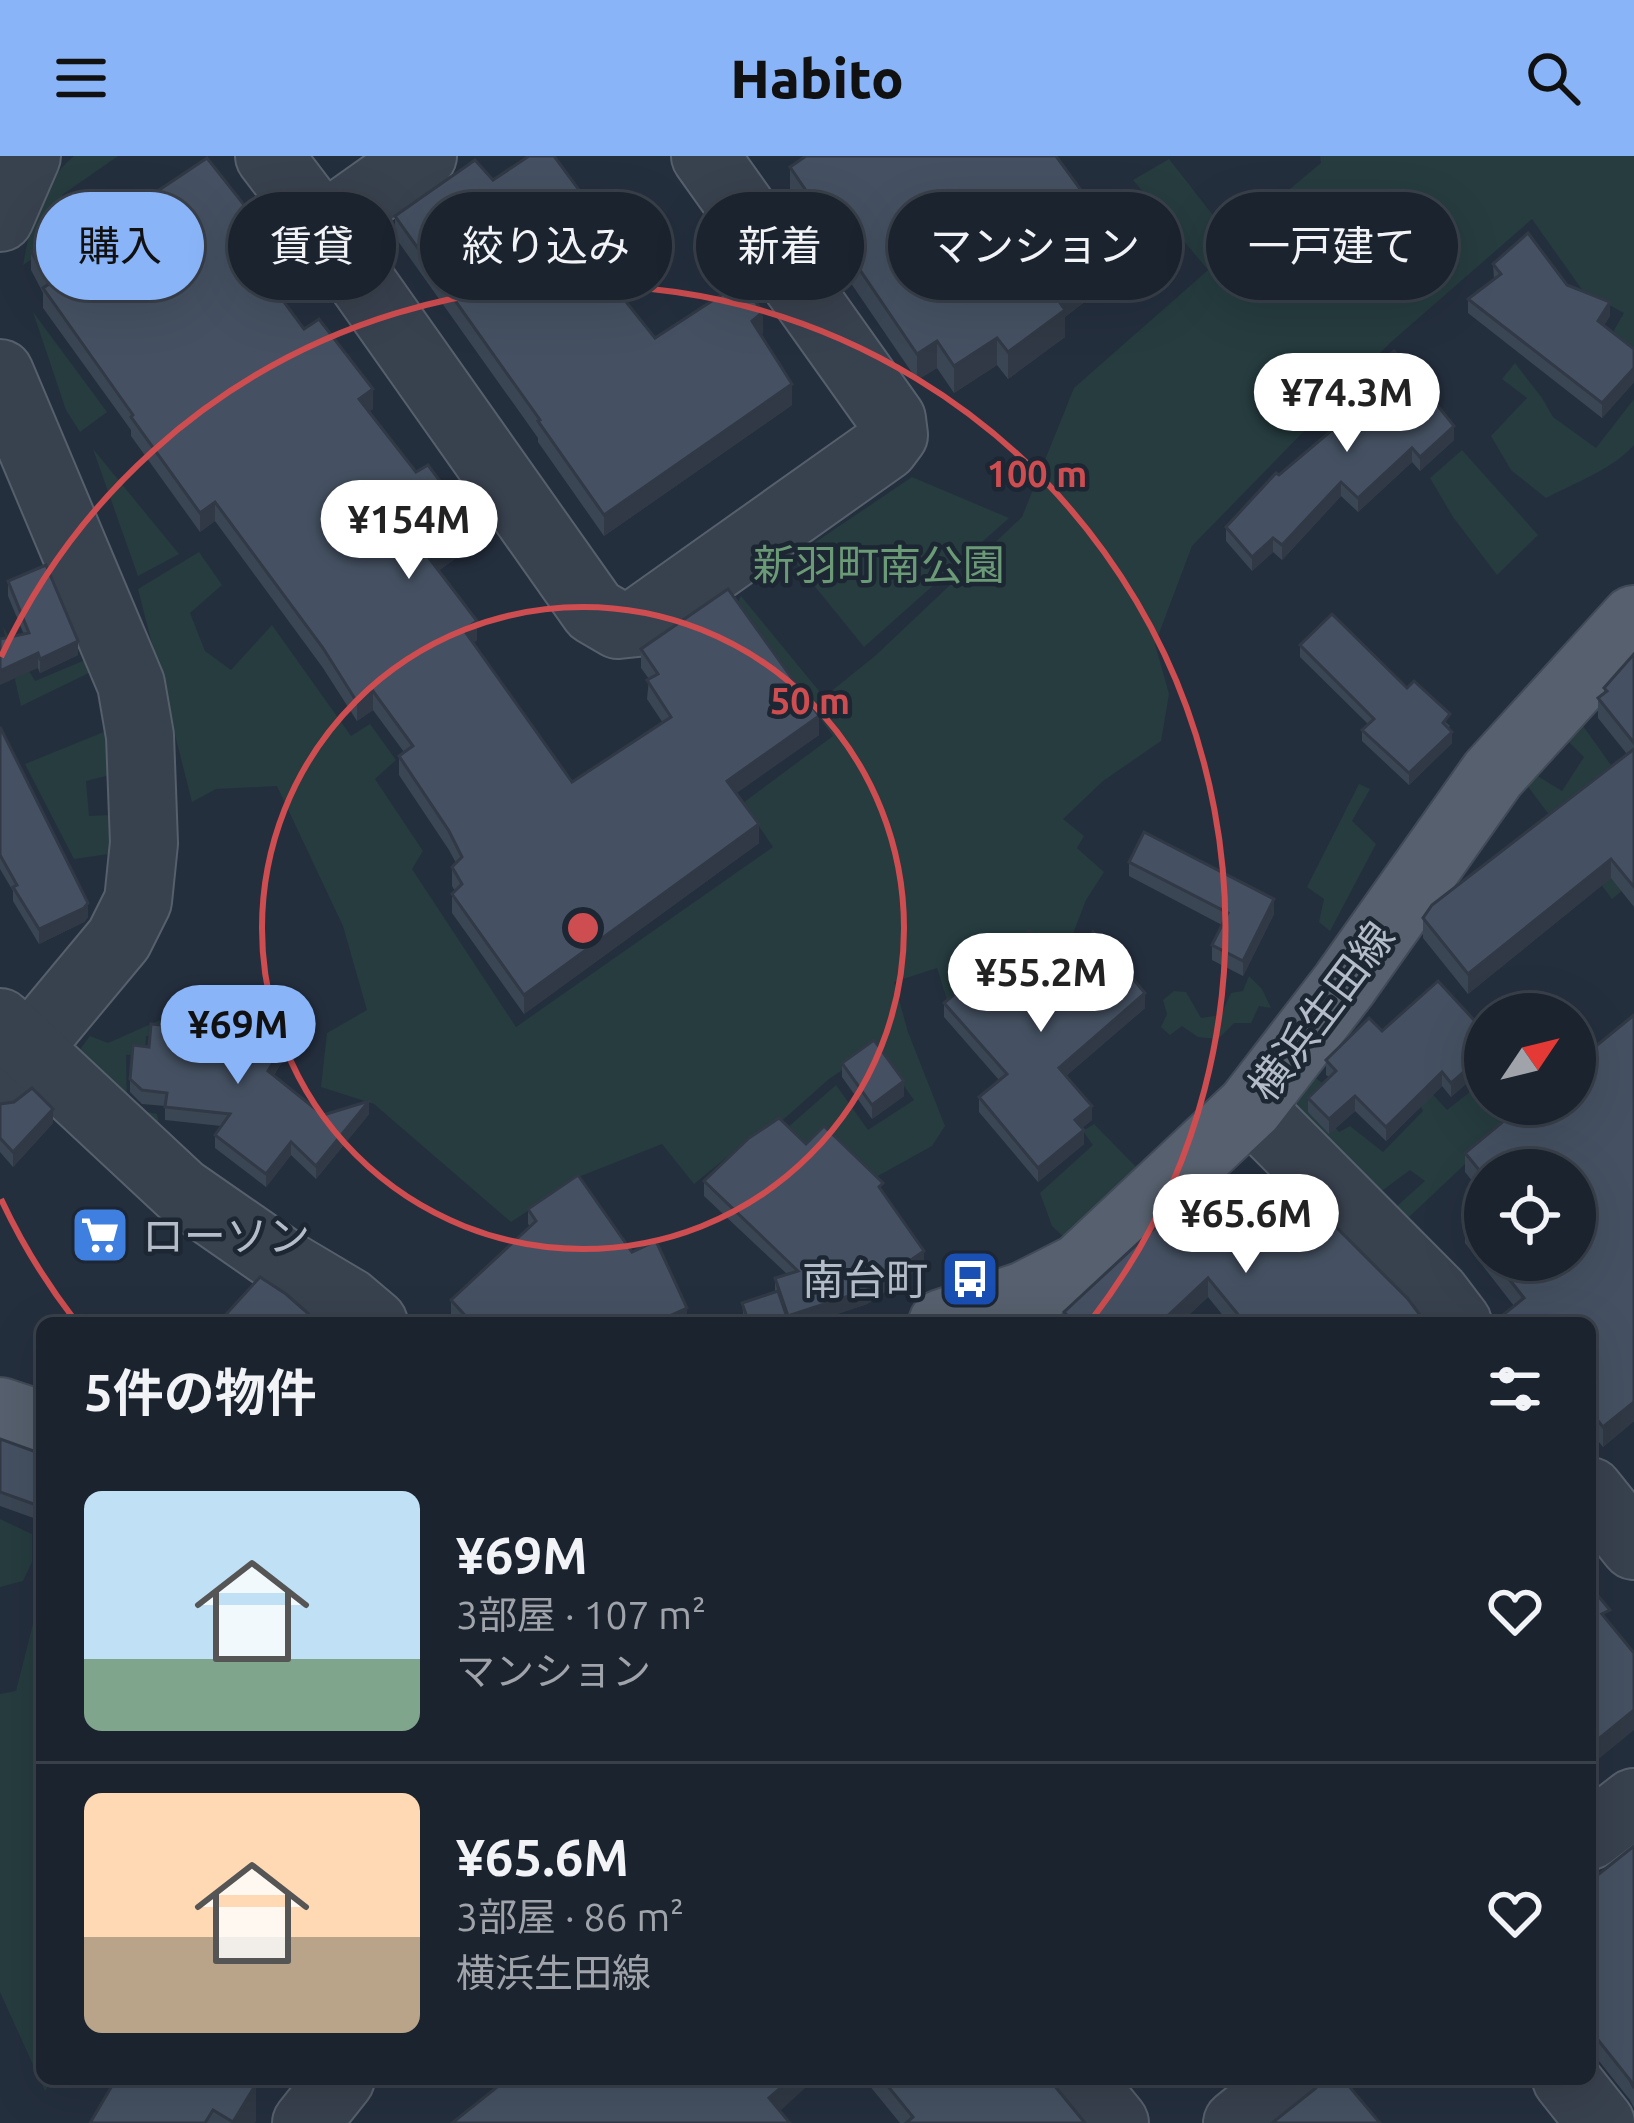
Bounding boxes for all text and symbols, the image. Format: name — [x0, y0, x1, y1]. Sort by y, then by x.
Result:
icon: menu — [48, 45, 114, 111]
icon: search — [1520, 45, 1586, 111]
text: Habito — [730, 48, 904, 108]
chip: 購入 — [36, 192, 204, 300]
chip: 賃貸 — [228, 192, 396, 300]
chip: 絞り込み — [420, 192, 672, 300]
chip: 新着 — [696, 192, 864, 300]
chip: マンション — [888, 192, 1182, 300]
chip: 一戸建て — [1206, 192, 1458, 300]
pin: ¥74.3M — [1249, 353, 1445, 455]
text: ¥74.3M — [1281, 370, 1413, 413]
text: 100 m — [987, 453, 1087, 494]
pin: ¥154M — [325, 480, 493, 582]
text: ¥154M — [348, 497, 470, 540]
park label: 新羽町南公園 — [753, 541, 1005, 588]
text: 50 m — [770, 680, 850, 721]
centre of rings — [562, 907, 604, 949]
street label: 横浜生田線 — [1239, 913, 1403, 1109]
pin: ¥55.2M — [943, 933, 1139, 1035]
text: ¥55.2M — [975, 950, 1107, 993]
pin: ¥69M — [167, 985, 309, 1087]
north arrow — [1464, 993, 1596, 1125]
map controls — [1464, 993, 1596, 1281]
text: ¥69M — [188, 1002, 288, 1045]
button: locate — [1464, 1149, 1596, 1281]
pin: ¥65.6M — [1148, 1174, 1344, 1276]
text: ¥65.6M — [1180, 1191, 1312, 1234]
supermarket icon: ローソン — [69, 1204, 131, 1266]
place label: ローソン — [142, 1212, 310, 1259]
bus stop icon: 南台町 — [939, 1248, 1001, 1310]
place label: 南台町 — [802, 1256, 928, 1303]
icon: filters — [1482, 1356, 1548, 1422]
text: 5件の物件 — [84, 1363, 317, 1421]
text: ¥69M — [456, 1526, 588, 1584]
icon: home — [180, 1539, 324, 1683]
icon: heart — [1482, 1578, 1548, 1644]
text: 3部屋 · 107 m² — [456, 1593, 706, 1636]
text: マンション — [456, 1649, 651, 1692]
text: ¥65.6M — [456, 1828, 629, 1886]
icon: home — [180, 1841, 324, 1985]
icon: heart — [1482, 1880, 1548, 1946]
text: 3部屋 · 86 m² — [456, 1895, 684, 1938]
text: 横浜生田線 — [456, 1951, 651, 1994]

